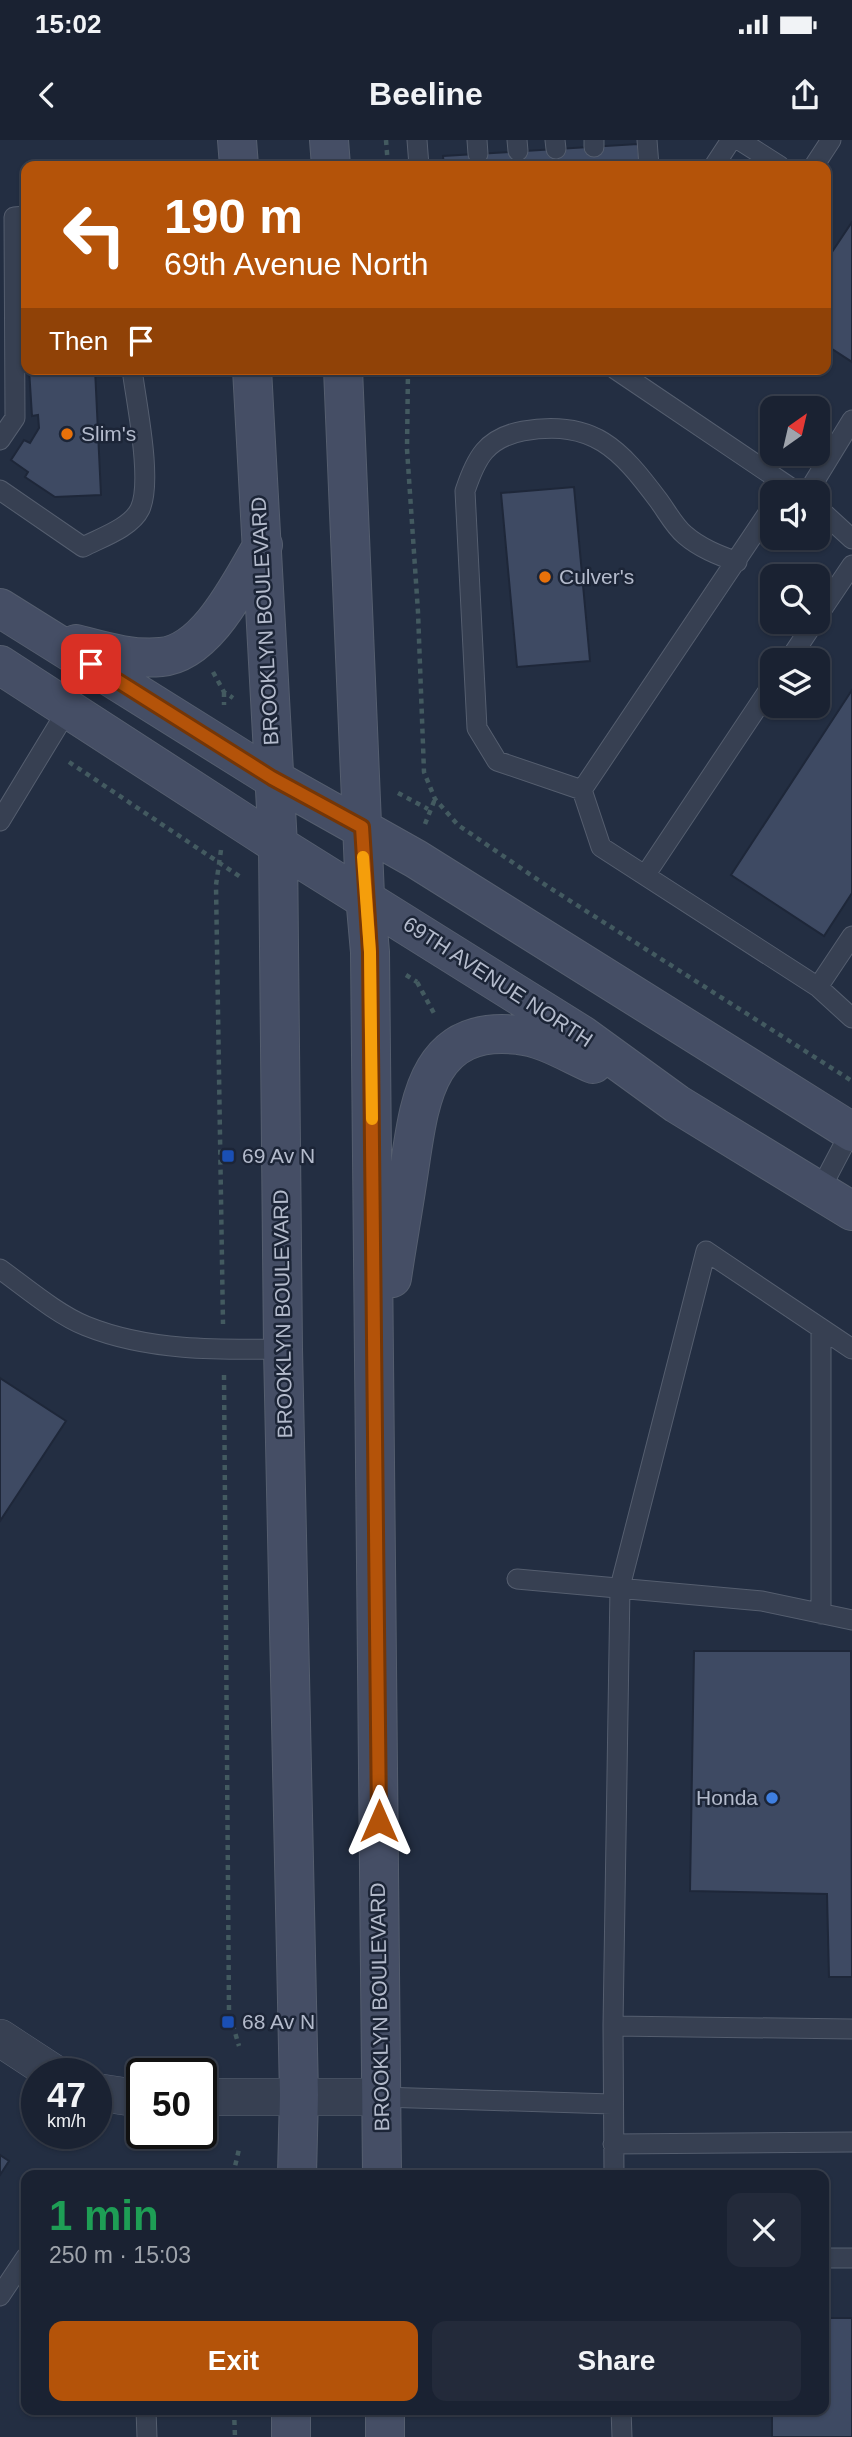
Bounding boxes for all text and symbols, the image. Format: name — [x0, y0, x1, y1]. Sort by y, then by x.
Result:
text: 15:02 — [35, 9, 102, 39]
icon: back — [28, 76, 66, 114]
text: Beeline — [369, 76, 483, 112]
icon: share — [786, 76, 824, 114]
icon: left — [49, 189, 140, 280]
text: 190 m — [164, 189, 303, 243]
text: 69th Avenue North — [164, 246, 429, 282]
icon: arrive — [122, 322, 160, 360]
text: Then — [49, 326, 108, 356]
north arrow — [760, 396, 830, 466]
map controls — [760, 396, 830, 718]
place label: Slim's — [81, 422, 136, 445]
marker: Slim's — [59, 426, 75, 442]
button: sound — [760, 480, 830, 550]
street label: BROOKLYN BOULEVARD — [247, 496, 282, 746]
button: search — [760, 564, 830, 634]
place label: Culver's — [559, 565, 634, 588]
marker: Culver's — [537, 569, 553, 585]
pin — [61, 634, 121, 694]
icon: arrive — [72, 645, 110, 683]
button: layers — [760, 648, 830, 718]
street label: 69TH AVENUE NORTH — [399, 912, 597, 1051]
place label: 69 Av N — [242, 1144, 315, 1167]
marker: 69 Av N — [220, 1148, 236, 1164]
street label: BROOKLYN BOULEVARD — [269, 1189, 296, 1439]
position arrow — [342, 1784, 416, 1858]
place label: Honda — [696, 1786, 758, 1809]
marker: Honda — [764, 1790, 780, 1806]
street label: BROOKLYN BOULEVARD — [366, 1882, 393, 2132]
place label: 68 Av N — [242, 2010, 315, 2033]
marker: 68 Av N — [220, 2014, 236, 2030]
speed limit sign: 50 — [126, 2058, 217, 2149]
text: 47 — [47, 2075, 86, 2114]
text: km/h — [47, 2111, 86, 2131]
text: 1 min — [49, 2192, 159, 2239]
button: close — [727, 2193, 801, 2267]
text: 250 m · 15:03 — [49, 2242, 191, 2268]
button: Exit — [49, 2321, 418, 2401]
button: Share — [432, 2321, 801, 2401]

